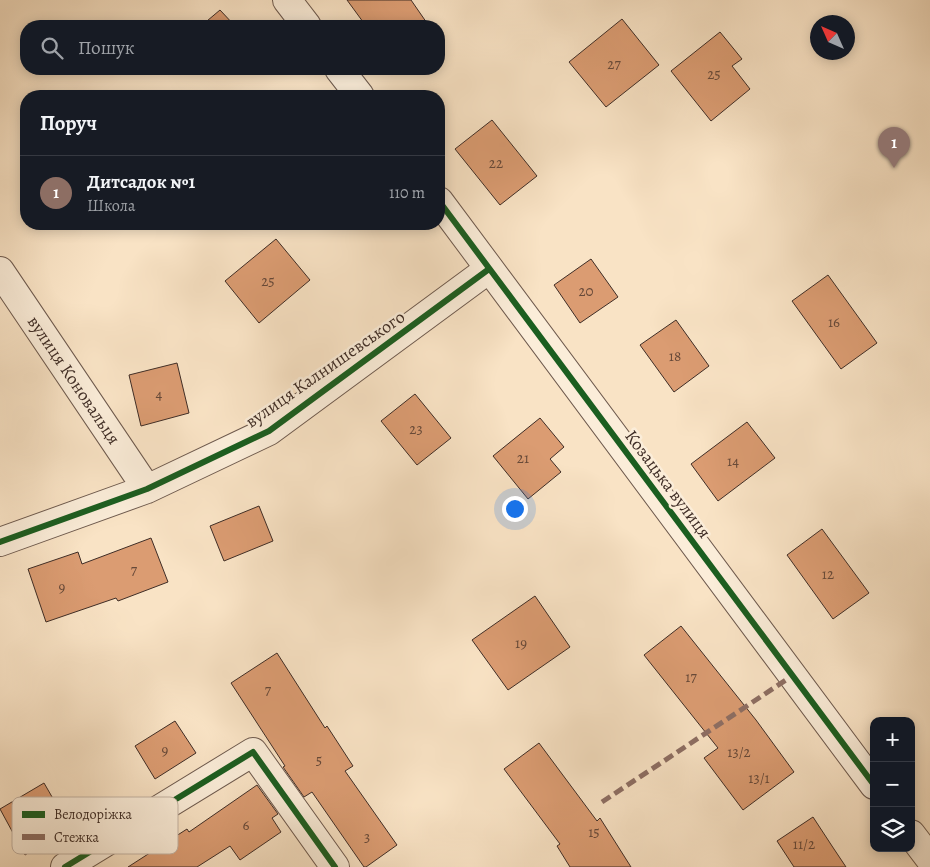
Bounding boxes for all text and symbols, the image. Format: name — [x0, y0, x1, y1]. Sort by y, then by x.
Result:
north arrow — [810, 15, 855, 60]
search box — [20, 20, 445, 75]
icon: search — [38, 34, 66, 62]
text: Пошук — [78, 35, 135, 61]
house number: 27 — [607, 54, 621, 74]
house number: 25 — [707, 64, 721, 84]
text: Поруч — [40, 109, 97, 137]
pin: 1 — [878, 127, 910, 168]
house number: 22 — [489, 153, 503, 173]
text: Дитсадок №1 — [87, 169, 195, 195]
text: 1 — [53, 182, 59, 204]
text: 110 m — [389, 182, 425, 204]
text: Школа — [87, 195, 135, 217]
house number: 25 — [261, 271, 275, 291]
house number: 20 — [578, 281, 594, 301]
street label: вулиця Калнишевського — [240, 305, 410, 433]
street label: вулиця Коновальця — [22, 311, 126, 449]
house number: 16 — [828, 312, 840, 332]
house number: 18 — [669, 346, 681, 366]
house number: 4 — [156, 384, 163, 404]
house number: 23 — [409, 419, 423, 439]
street label: Козацька вулиця — [619, 425, 717, 543]
house number: 21 — [517, 448, 529, 468]
house number: 14 — [727, 451, 739, 471]
your location — [502, 496, 528, 522]
house number: 7 — [131, 560, 138, 580]
house number: 12 — [822, 564, 834, 584]
house number: 9 — [59, 577, 66, 597]
house number: 19 — [515, 633, 527, 653]
house number: 17 — [685, 667, 697, 687]
house number: 7 — [265, 680, 272, 700]
map controls — [870, 717, 915, 852]
button: + — [870, 717, 915, 762]
house number: 9 — [162, 740, 169, 760]
house number: 13/2 — [727, 742, 751, 762]
house number: 5 — [316, 750, 322, 770]
button: − — [870, 762, 915, 807]
house number: 13/1 — [748, 768, 770, 788]
legend — [12, 797, 178, 854]
text: Велодоріжка — [54, 805, 132, 824]
button: layers — [870, 807, 915, 852]
house number: 6 — [243, 815, 250, 835]
house number: 15 — [588, 822, 600, 842]
house number: 3 — [364, 827, 370, 847]
text: Стежка — [54, 828, 100, 847]
house number: 11/2 — [793, 834, 815, 854]

